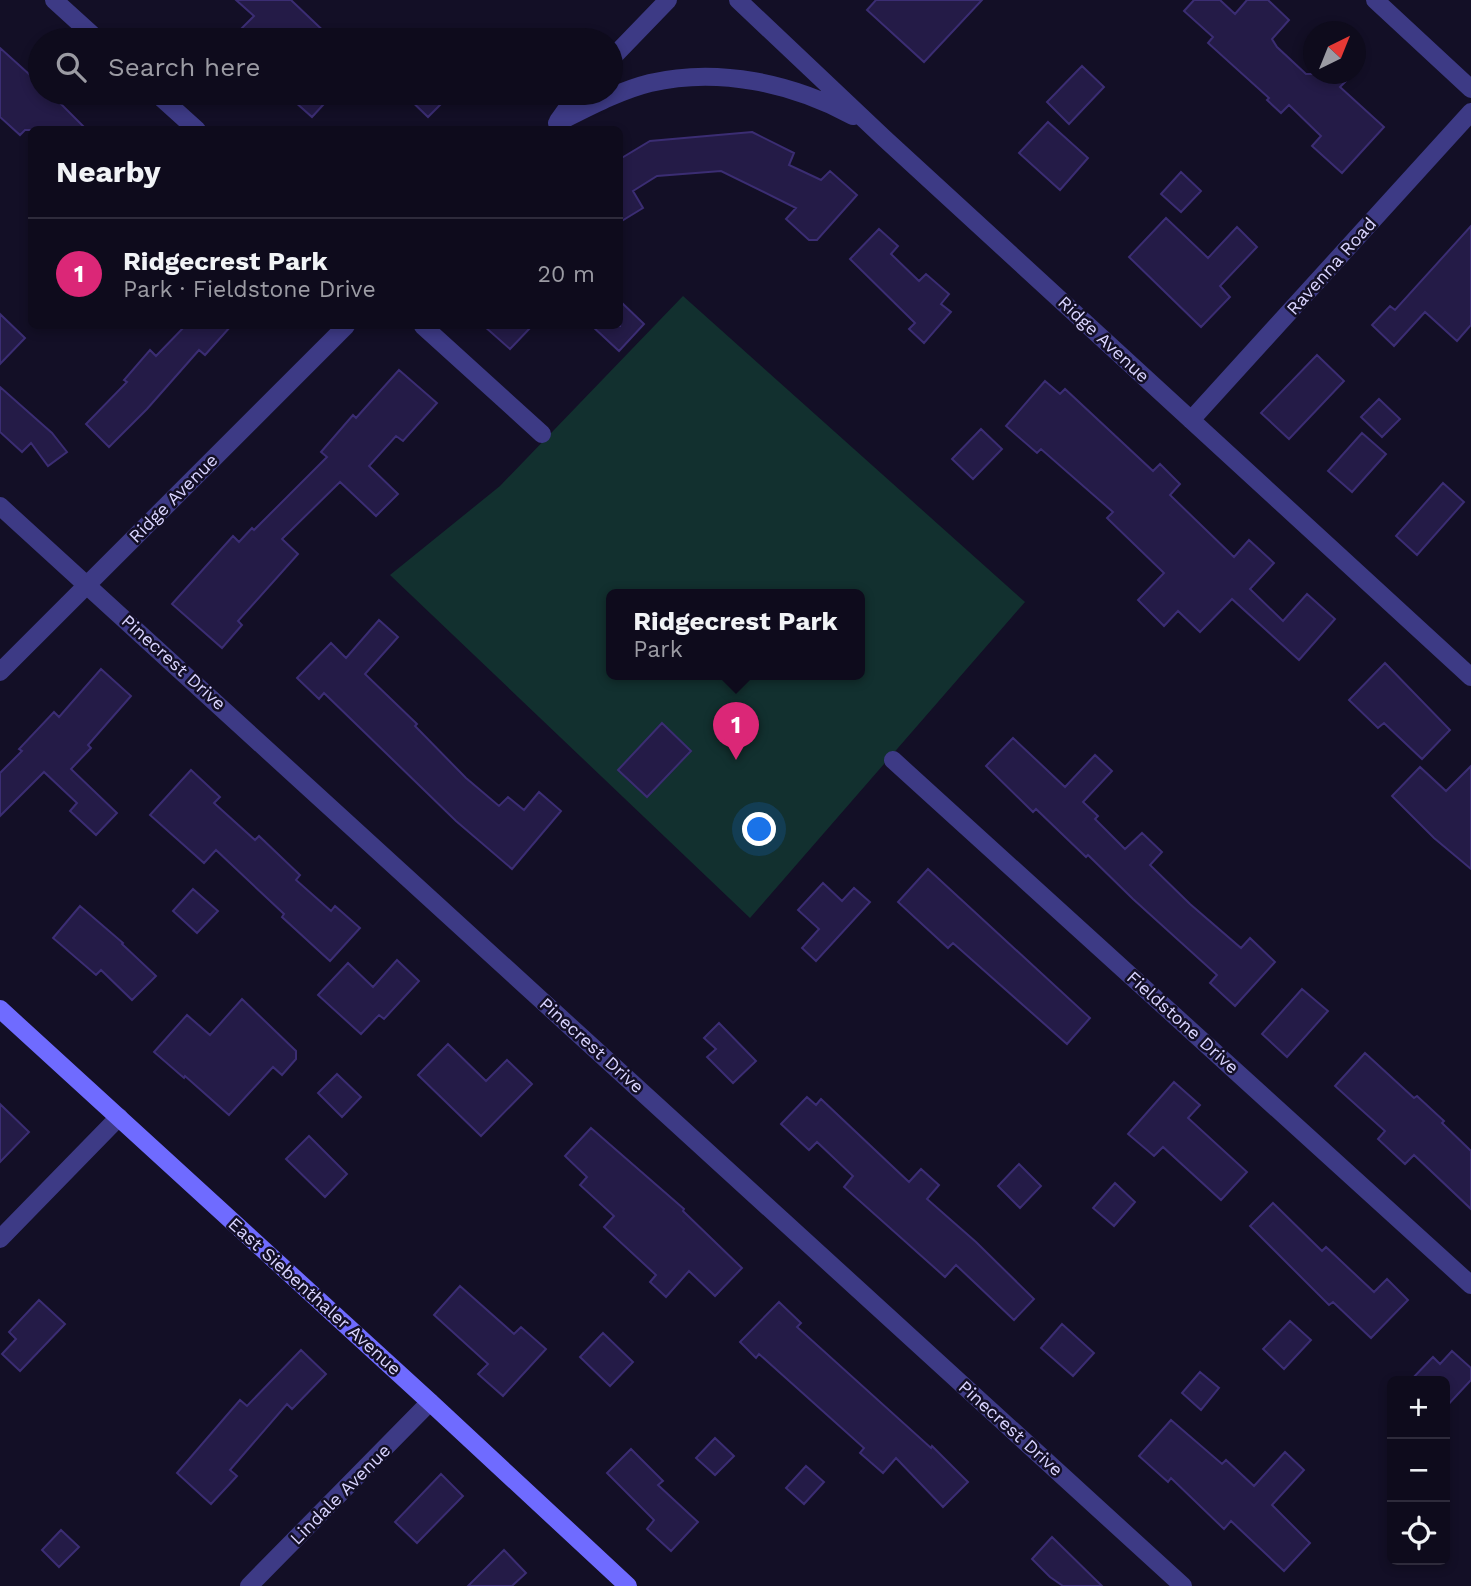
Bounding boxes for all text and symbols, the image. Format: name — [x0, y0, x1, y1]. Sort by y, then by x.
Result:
north arrow — [1303, 21, 1366, 84]
search box — [28, 28, 623, 105]
icon: search — [52, 48, 90, 86]
text: Search here — [108, 52, 260, 82]
text: Nearby — [56, 154, 161, 189]
street label: Ravenna Road — [1282, 213, 1380, 319]
text: Ridgecrest Park — [123, 246, 328, 276]
text: 1 — [74, 261, 84, 288]
text: 20 m — [538, 261, 595, 288]
text: Park · Fieldstone Drive — [123, 276, 376, 303]
street label: Ridge Avenue — [1054, 291, 1154, 387]
street label: Ridge Avenue — [124, 449, 222, 547]
popup — [606, 589, 865, 680]
text: Ridgecrest Park — [633, 606, 838, 636]
street label: Pinecrest Drive — [118, 610, 230, 714]
text: Park — [633, 636, 683, 663]
pin: 1 — [713, 702, 759, 760]
your location — [742, 812, 776, 846]
street label: Fieldstone Drive — [1123, 966, 1243, 1078]
street label: Pinecrest Drive — [536, 993, 648, 1097]
street label: East Siebenthaler Avenue — [224, 1213, 406, 1379]
street label: Pinecrest Drive — [955, 1376, 1067, 1480]
map controls — [1387, 1376, 1450, 1565]
button: + — [1387, 1376, 1450, 1439]
street label: Lindale Avenue — [285, 1439, 395, 1549]
button: − — [1387, 1439, 1450, 1502]
button: locate — [1387, 1502, 1450, 1565]

